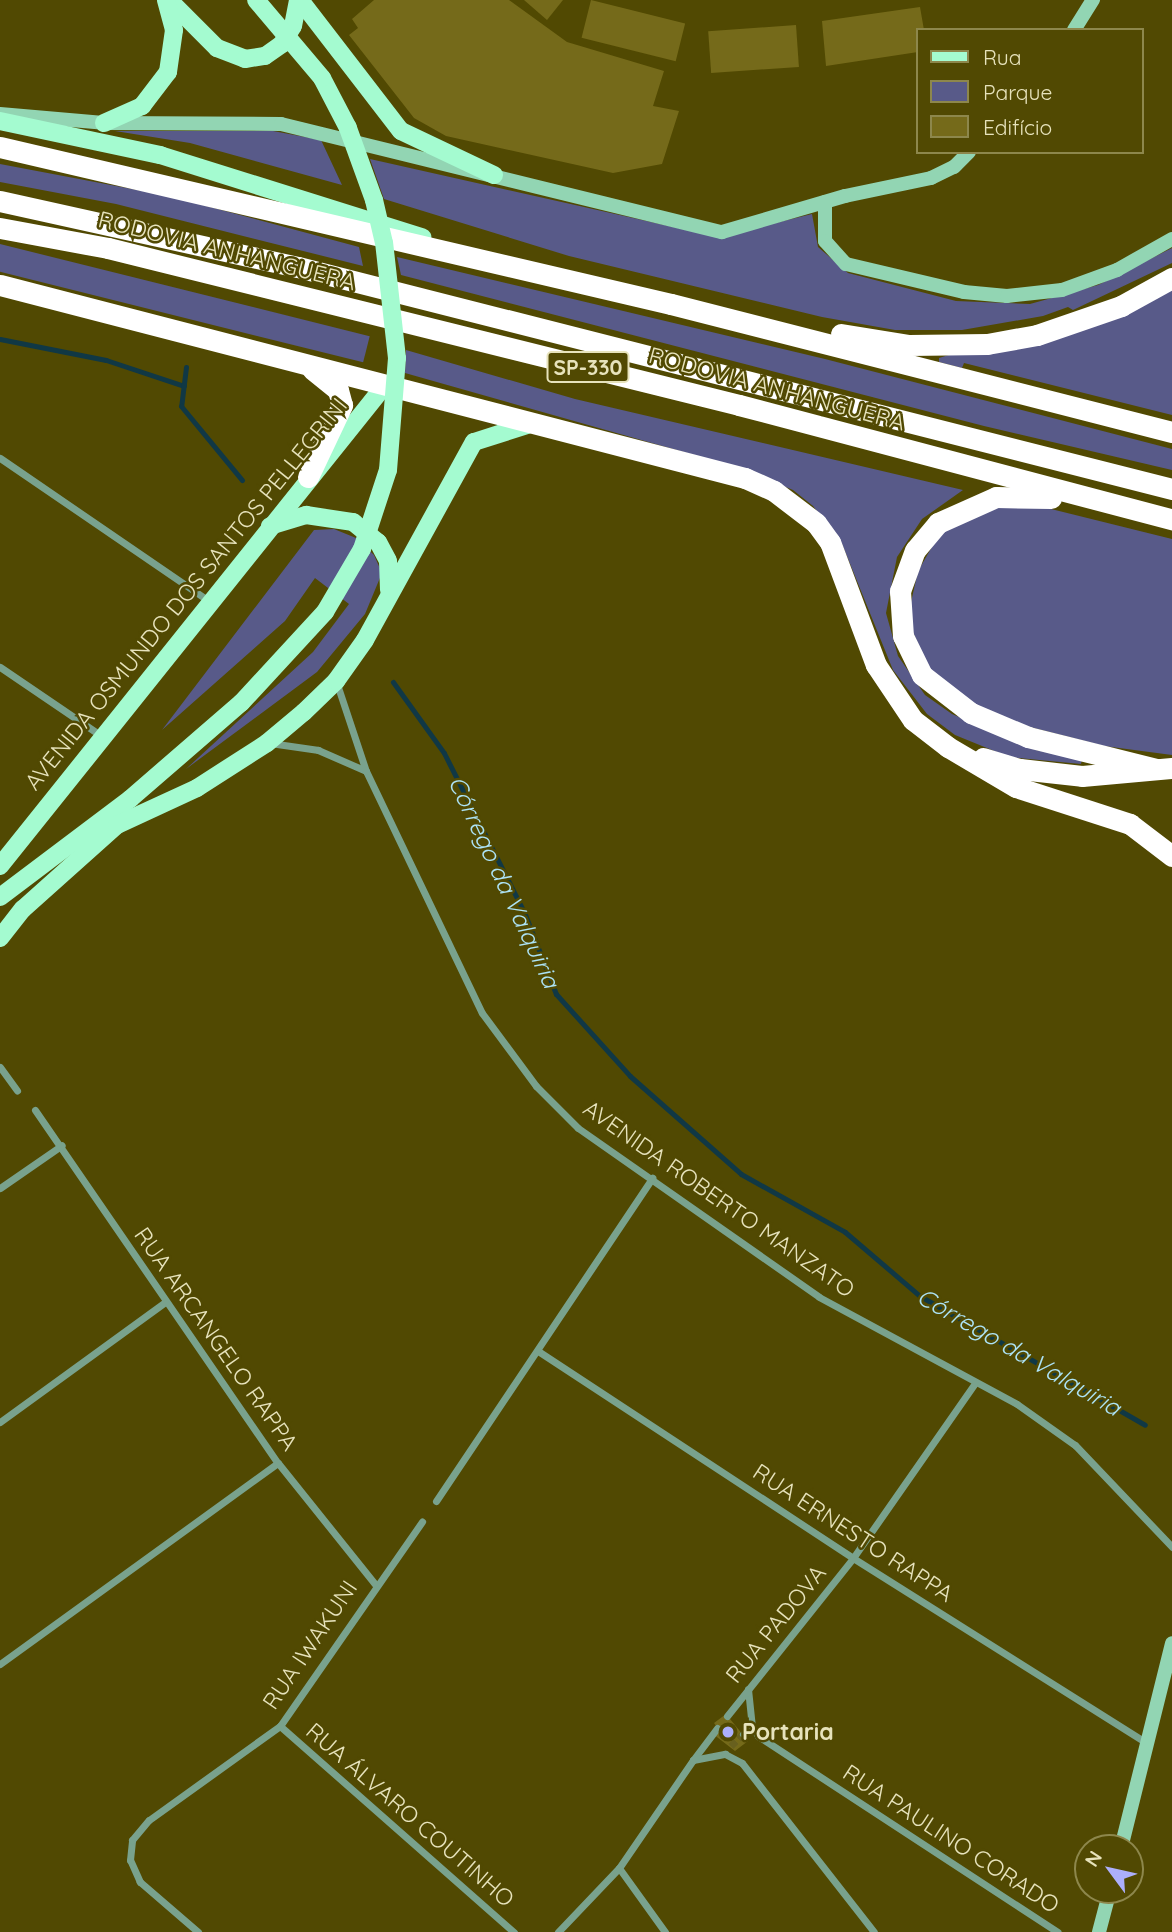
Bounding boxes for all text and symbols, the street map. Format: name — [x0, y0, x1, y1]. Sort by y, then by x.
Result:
legend — [916, 28, 1144, 154]
text: Rua — [983, 44, 1022, 70]
text: Parque — [983, 79, 1052, 105]
text: Edifício — [983, 114, 1052, 140]
street label: RODOVIA ANHANGUERA — [95, 206, 359, 296]
street label: RODOVIA ANHANGUERA — [646, 341, 908, 437]
road number: SP-330 — [546, 350, 630, 384]
street label: AVENIDA OSMUNDO DOS SANTOS PELLEGRINI — [19, 392, 353, 796]
water label: Córrego da Valquiria — [442, 771, 566, 993]
street label: AVENIDA ROBERTO MANZATO — [578, 1095, 860, 1303]
street label: RUA ARCANGELO RAPPA — [128, 1222, 304, 1456]
water label: Córrego da Valquiria — [912, 1282, 1126, 1422]
street label: RUA ERNESTO RAPPA — [748, 1458, 958, 1608]
street label: RUA PADOVA — [720, 1560, 832, 1688]
street label: RUA IWAKUNI — [257, 1576, 363, 1714]
street label: RUA ÁLVARO COUTINHO — [300, 1717, 520, 1913]
place label: Portaria — [742, 1718, 834, 1746]
marker: Portaria — [720, 1724, 736, 1740]
street label: RUA PAULINO CORADO — [838, 1759, 1064, 1919]
north arrow — [1074, 1834, 1144, 1904]
text: N — [1079, 1846, 1107, 1871]

